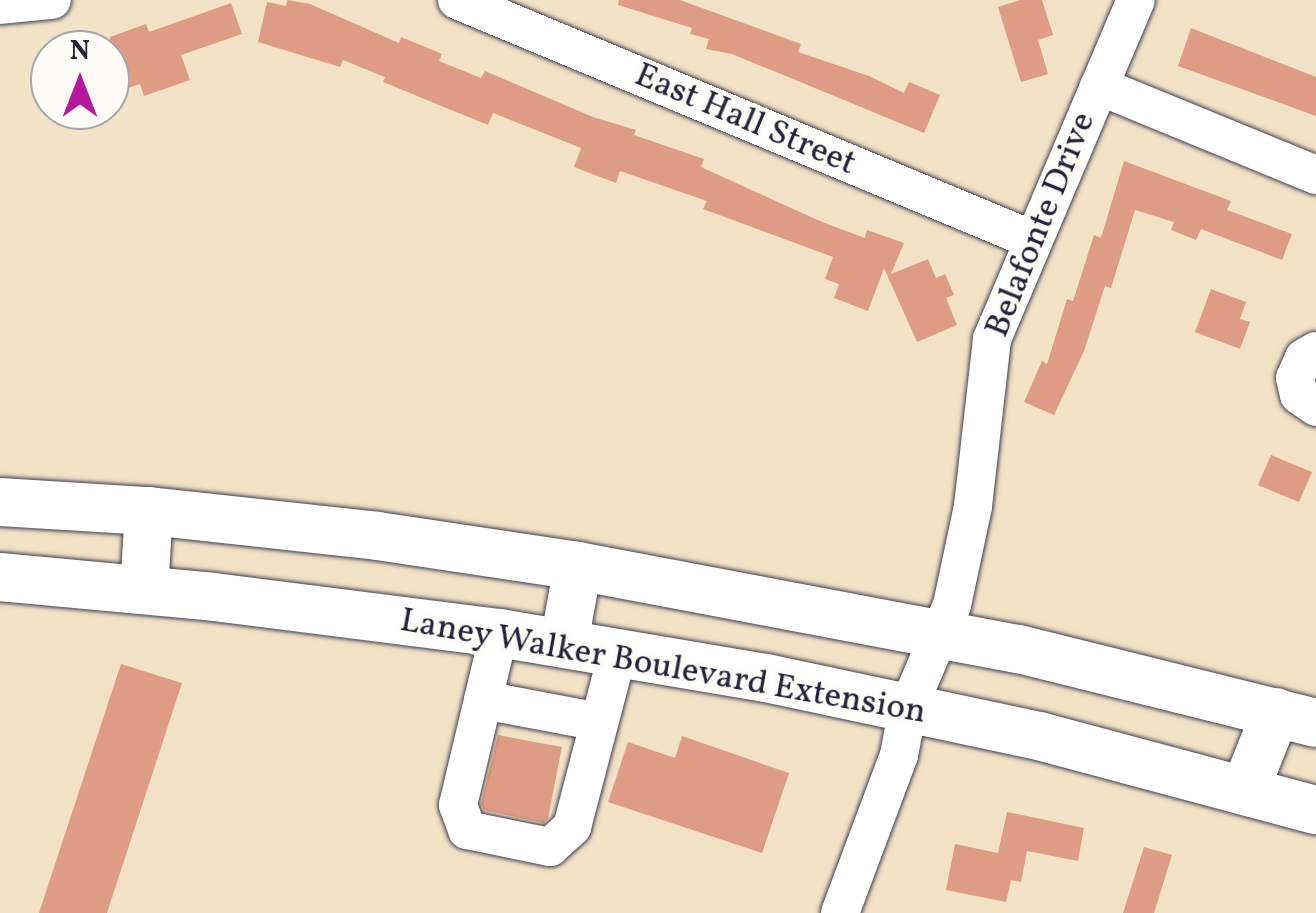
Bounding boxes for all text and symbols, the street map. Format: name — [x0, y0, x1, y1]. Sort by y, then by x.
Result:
north arrow — [30, 30, 130, 130]
text: N — [70, 32, 90, 71]
street label: East Hall Street — [628, 55, 862, 185]
street label: Belafonte Drive — [977, 106, 1105, 344]
street label: Laney Walker Boulevard Extension — [396, 600, 930, 734]

